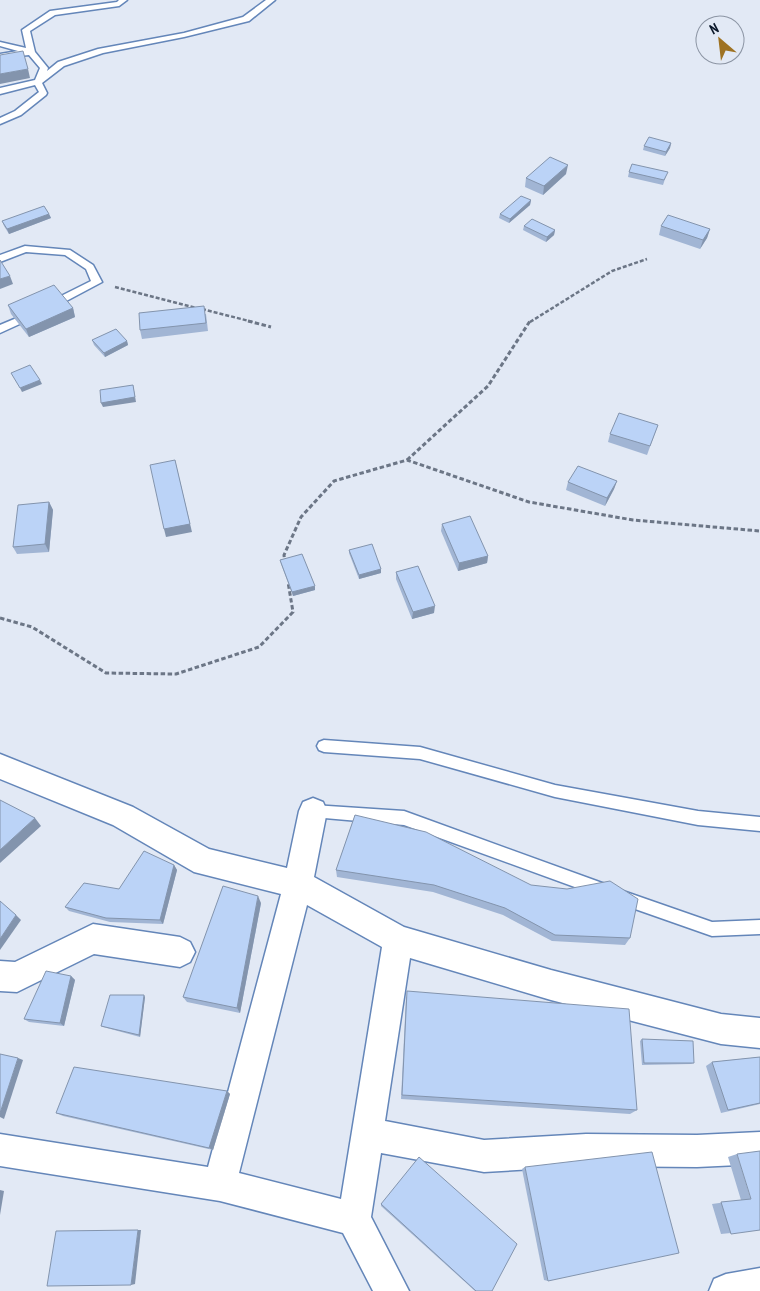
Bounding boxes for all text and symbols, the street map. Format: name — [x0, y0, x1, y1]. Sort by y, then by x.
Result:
north arrow — [695, 15, 745, 65]
text: N — [706, 19, 721, 38]

